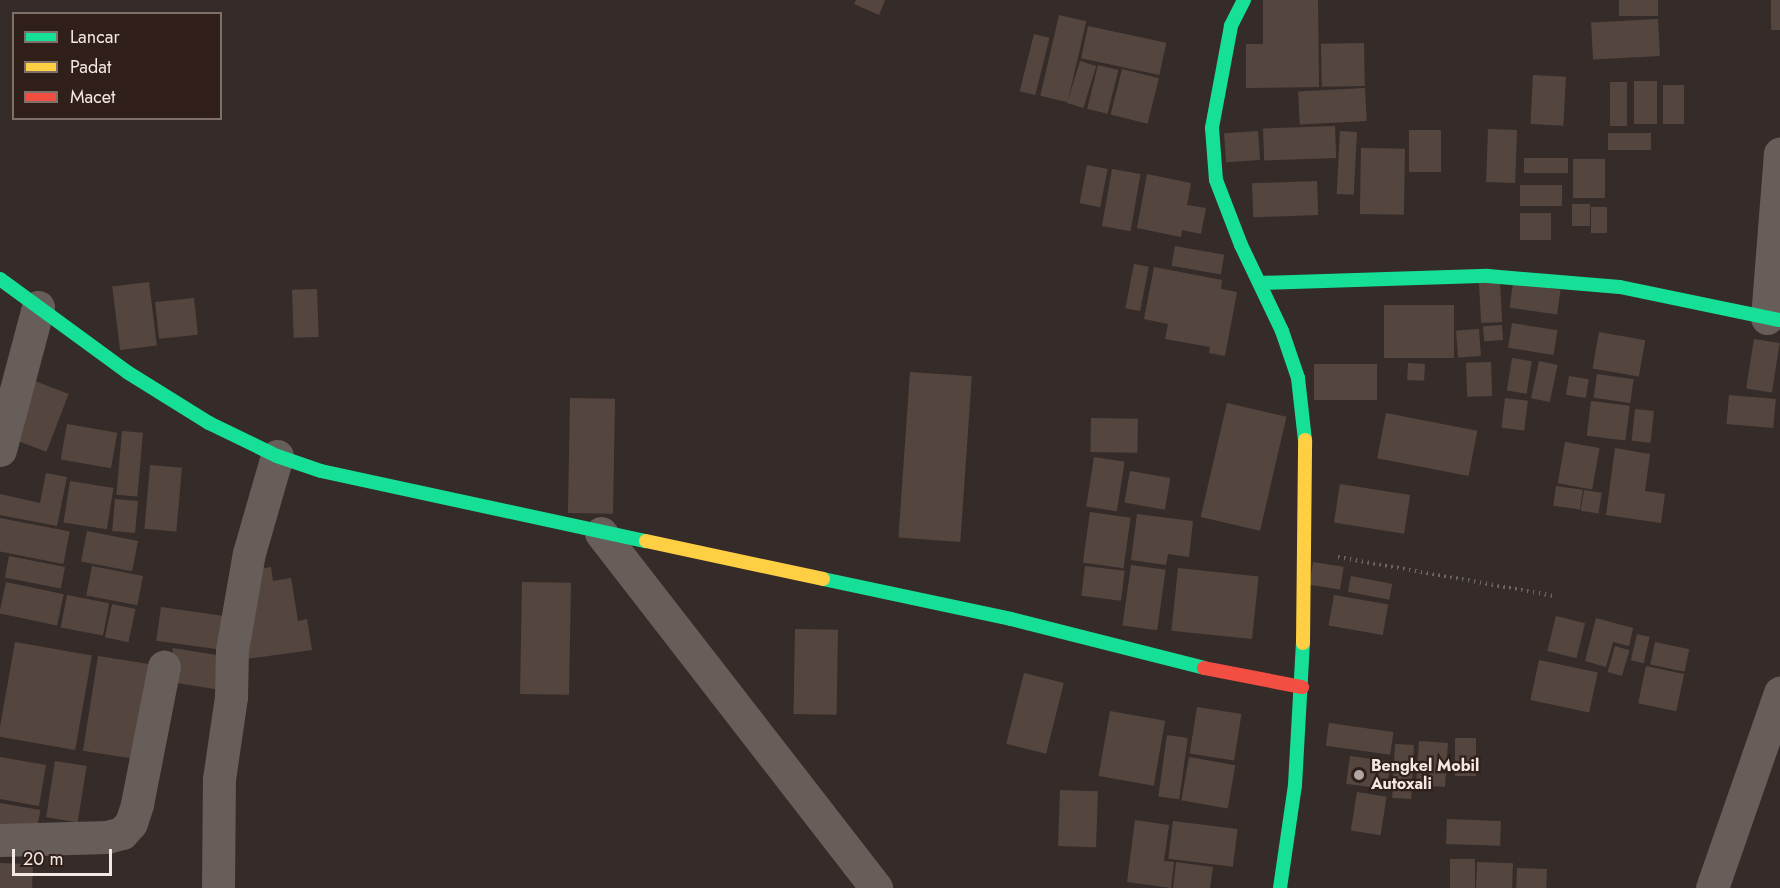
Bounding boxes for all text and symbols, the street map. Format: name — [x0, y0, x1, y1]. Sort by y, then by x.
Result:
legend — [12, 12, 222, 120]
text: Lancar — [70, 24, 120, 50]
text: Padat — [70, 54, 111, 80]
text: Macet — [70, 84, 115, 110]
place label: Bengkel Mobil Autoxali — [1371, 756, 1479, 794]
marker: Bengkel Mobil Autoxali — [1352, 768, 1366, 782]
scale bar — [15, 837, 116, 875]
text: 20 m — [23, 846, 63, 872]

